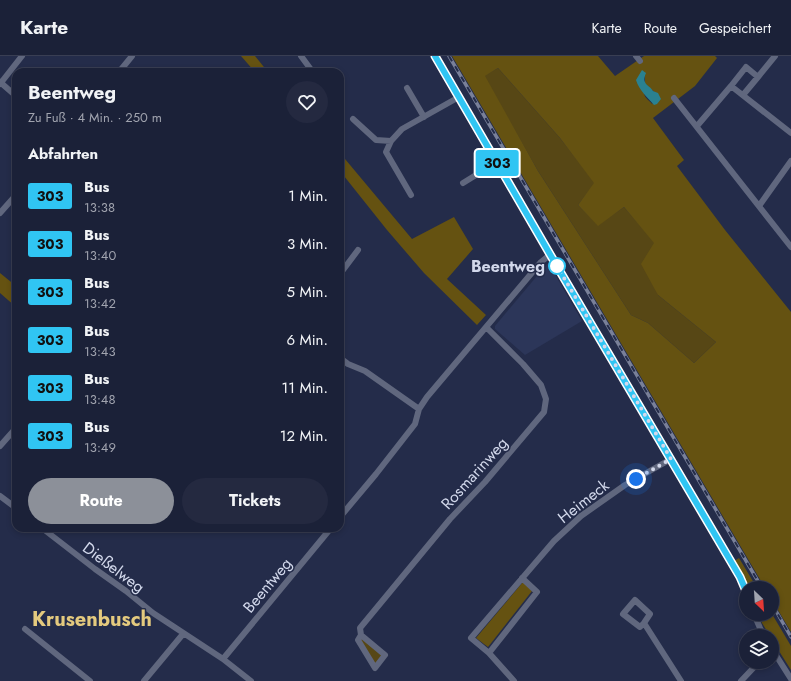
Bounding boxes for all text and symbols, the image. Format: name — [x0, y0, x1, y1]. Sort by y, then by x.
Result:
text: Karte — [20, 14, 68, 41]
text: Karte — [592, 18, 622, 38]
text: Route — [644, 18, 677, 38]
text: Gespeichert — [699, 18, 771, 38]
text: Beentweg — [28, 79, 116, 106]
button: heart — [286, 81, 328, 123]
text: Zu Fuß · 4 Min. · 250 m — [28, 108, 162, 127]
text: Abfahrten — [28, 143, 98, 165]
line badge: 303 — [474, 150, 520, 176]
text: 303 — [484, 153, 510, 173]
text: Bus — [84, 176, 109, 198]
text: 1 Min. — [288, 185, 328, 207]
text: 303 — [37, 186, 63, 206]
text: 13:38 — [84, 198, 115, 217]
text: Bus — [84, 224, 109, 246]
text: 3 Min. — [287, 233, 328, 255]
text: 303 — [37, 234, 63, 254]
text: 13:40 — [84, 246, 116, 265]
place label: Beentweg — [471, 255, 545, 278]
marker: Beentweg — [548, 257, 566, 275]
text: Bus — [84, 272, 109, 294]
text: 5 Min. — [287, 281, 328, 303]
text: 303 — [37, 282, 63, 302]
text: 13:42 — [84, 294, 116, 313]
text: Bus — [84, 320, 109, 342]
text: 6 Min. — [286, 329, 328, 351]
text: 303 — [37, 330, 63, 350]
text: 13:43 — [84, 342, 116, 361]
text: Bus — [84, 368, 109, 390]
text: 11 Min. — [282, 377, 328, 399]
text: 303 — [37, 378, 63, 398]
text: 13:48 — [84, 390, 116, 409]
text: Bus — [84, 416, 109, 438]
text: 12 Min. — [280, 425, 328, 447]
text: 303 — [37, 426, 63, 446]
street label: Rosmarinweg — [436, 432, 513, 515]
text: 13:49 — [84, 438, 116, 457]
your location — [626, 469, 646, 489]
street label: Heimeck — [553, 474, 614, 529]
button: Route — [28, 478, 174, 524]
button: Tickets — [182, 478, 328, 524]
street label: Dießelweg — [78, 536, 149, 598]
street label: Beentweg — [237, 553, 297, 618]
north arrow — [739, 581, 779, 621]
map controls — [739, 581, 779, 669]
district label: Krusenbusch — [32, 605, 152, 634]
button: layers — [739, 629, 779, 669]

